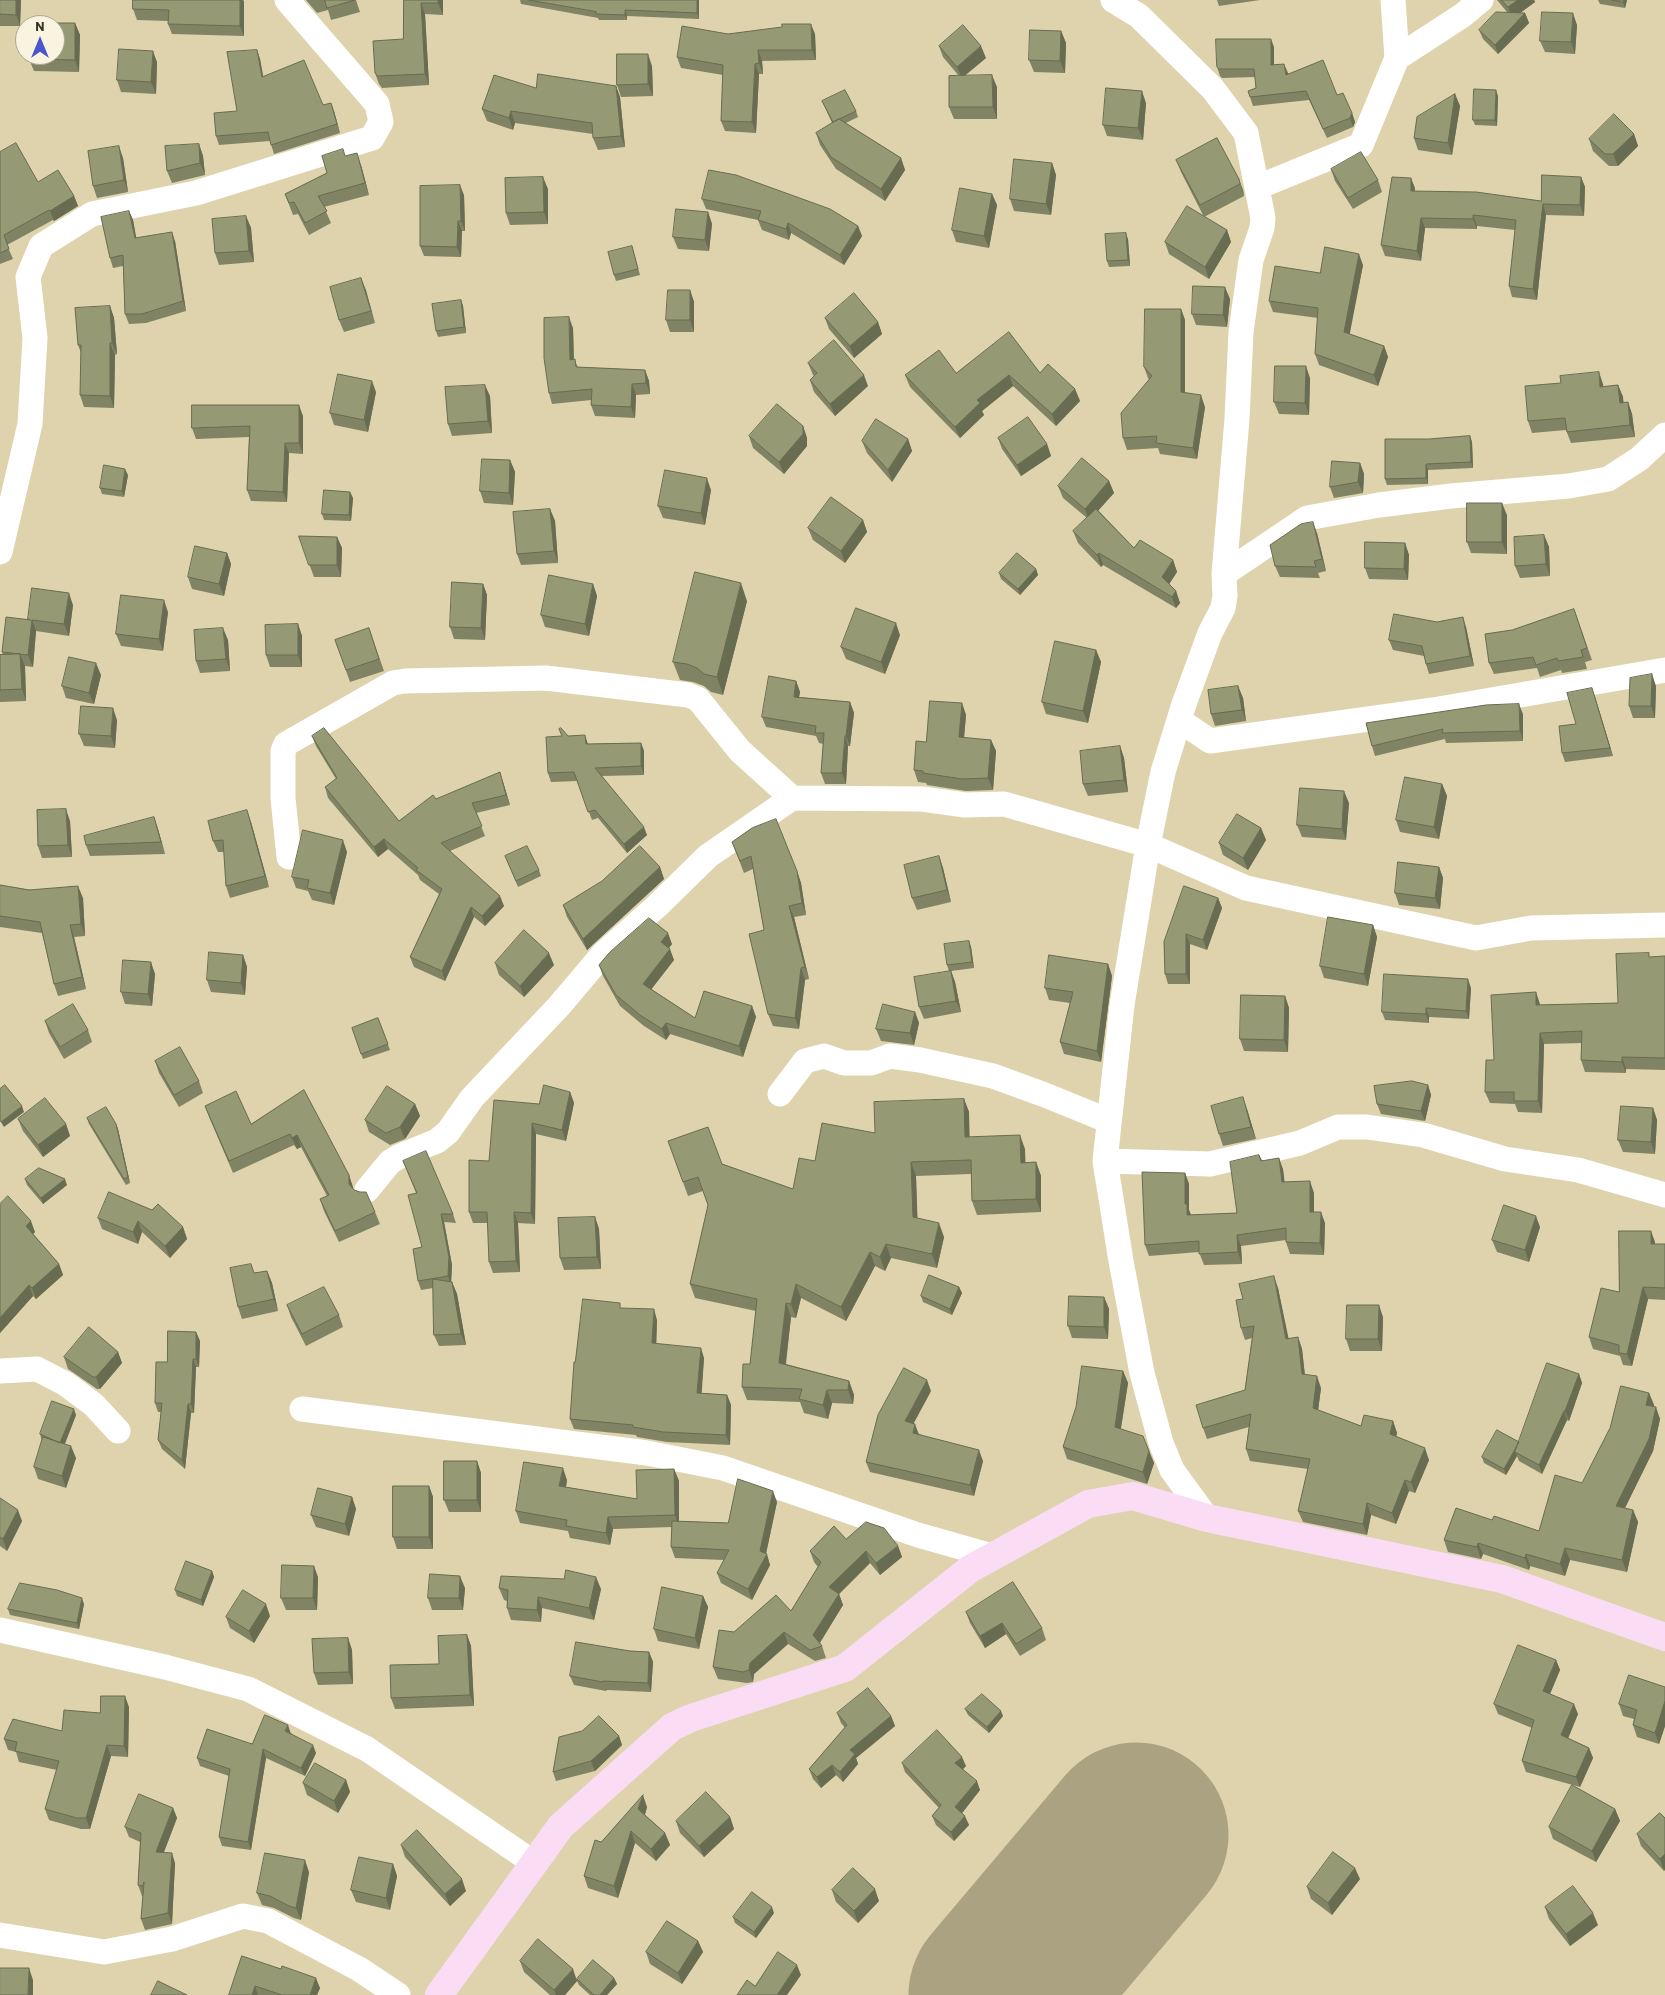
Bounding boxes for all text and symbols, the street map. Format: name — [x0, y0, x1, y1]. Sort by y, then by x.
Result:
north arrow — [15, 15, 65, 65]
text: N — [35, 17, 45, 34]

